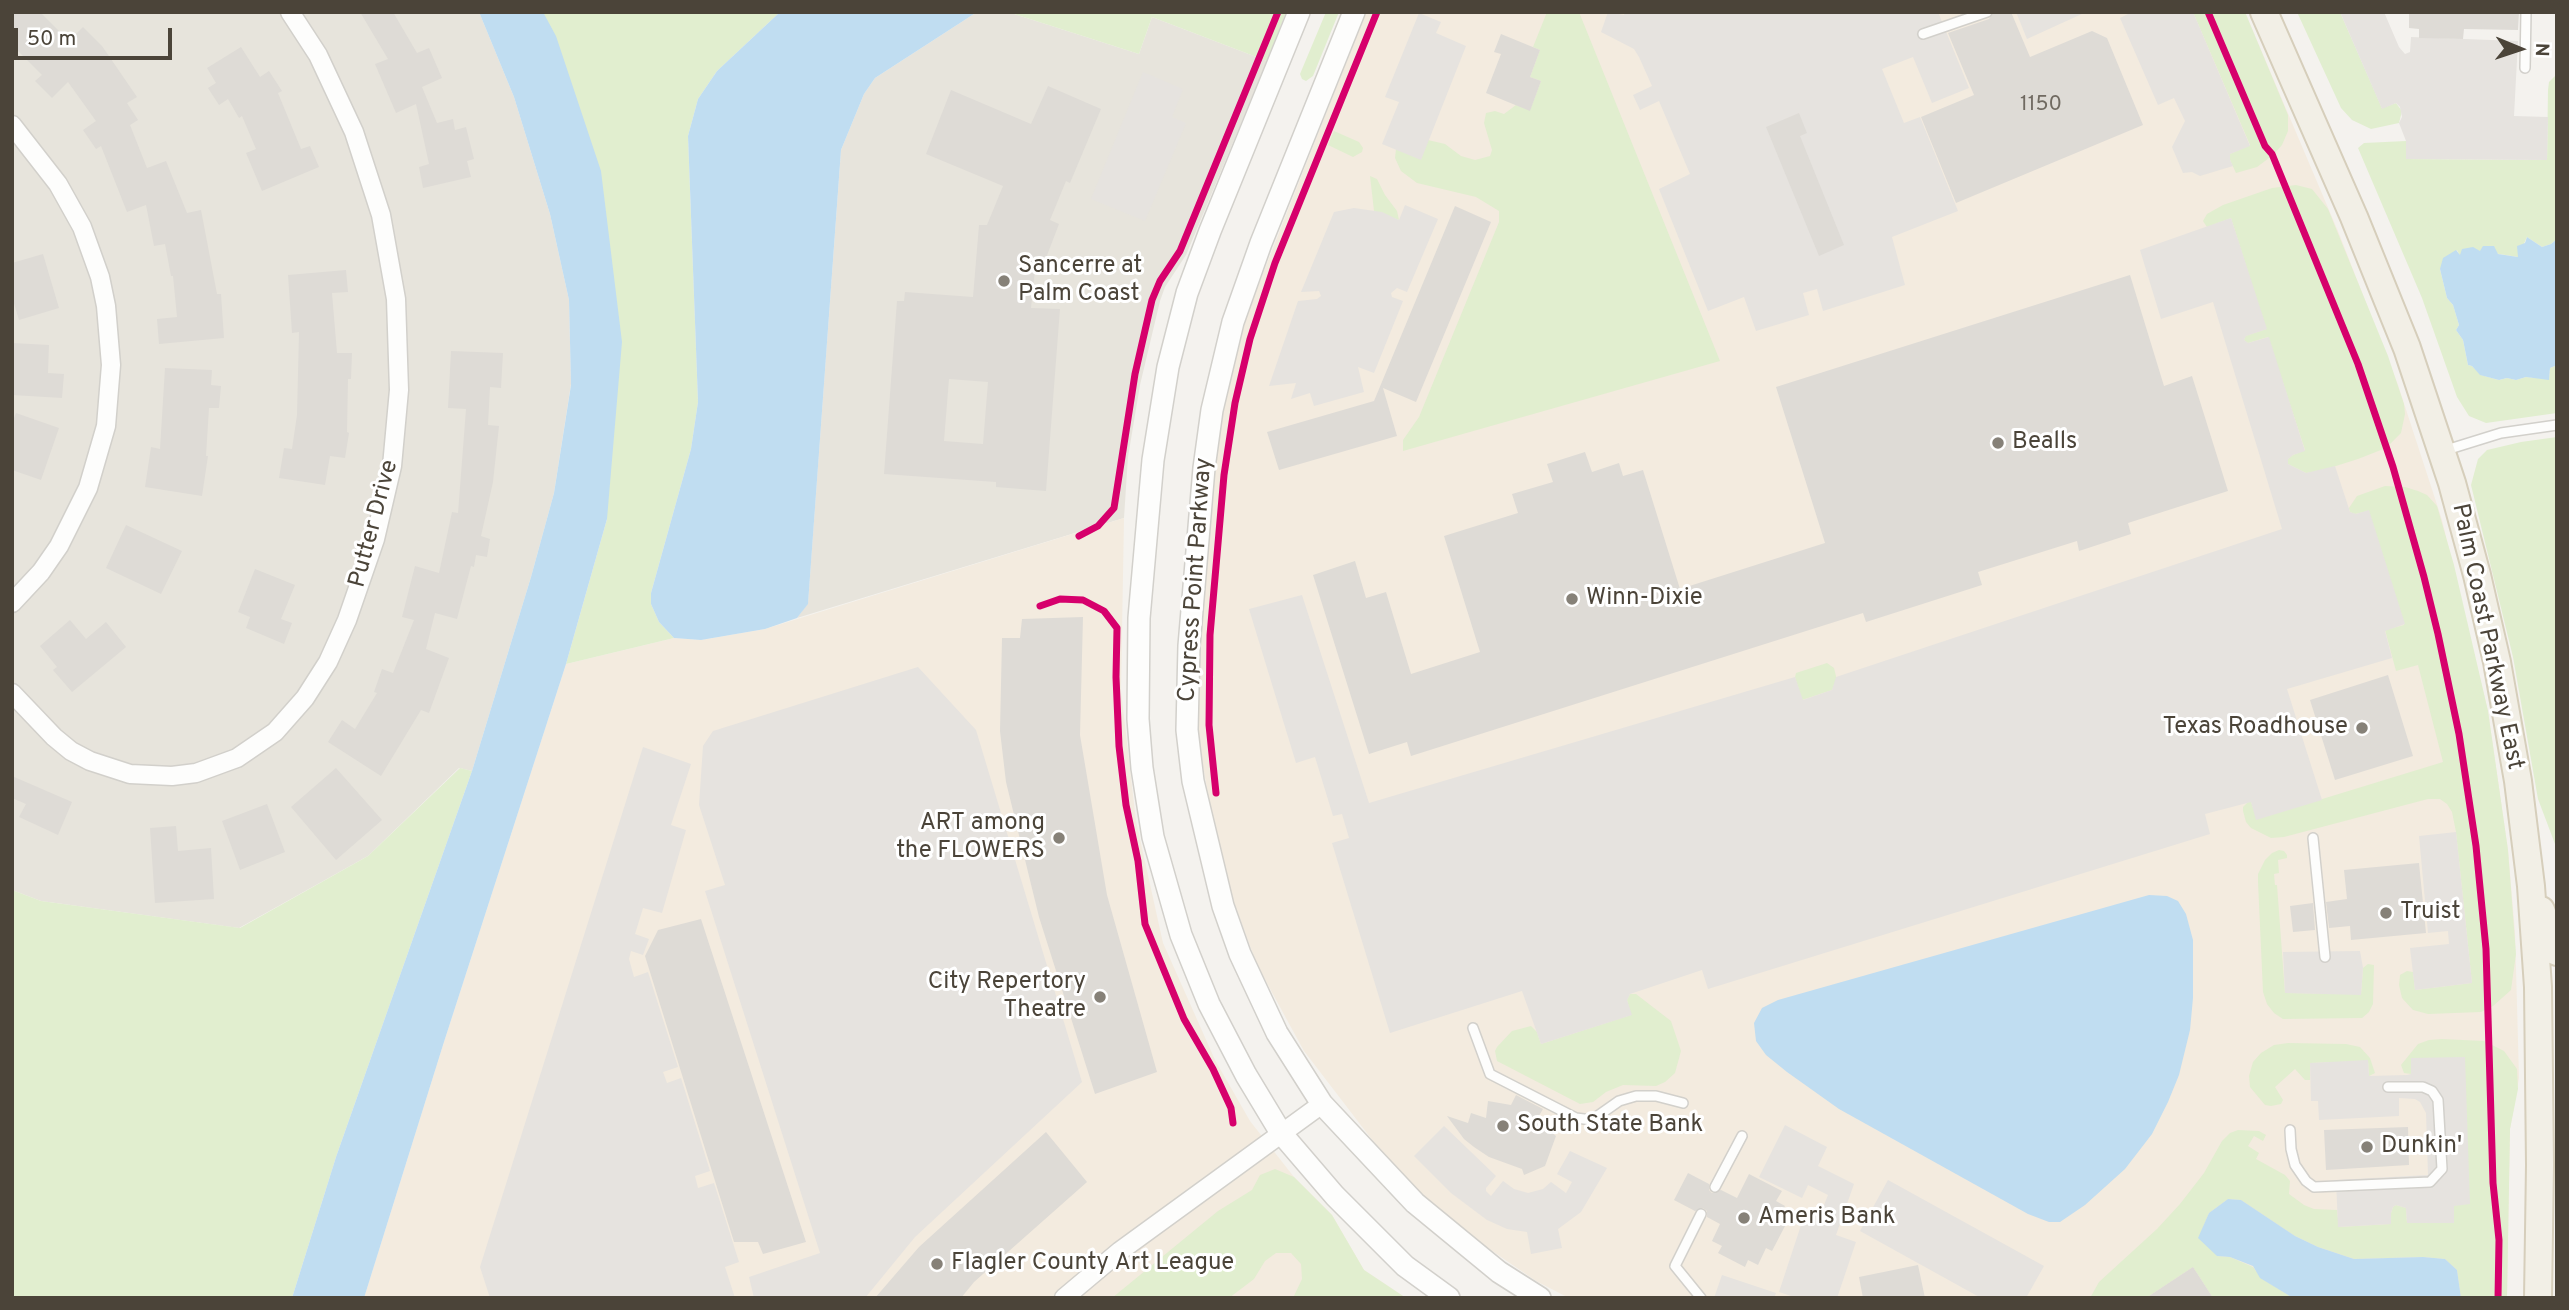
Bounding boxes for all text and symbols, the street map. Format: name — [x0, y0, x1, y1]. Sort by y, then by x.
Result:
scale bar — [18, 14, 175, 58]
north arrow — [2485, 14, 2555, 84]
text: 50 m — [27, 26, 76, 53]
text: N — [2529, 42, 2553, 57]
house number: 1150 — [2020, 93, 2062, 119]
place label: Sancerre at Palm Coast — [1018, 253, 1142, 309]
marker: Sancerre at Palm Coast — [996, 273, 1012, 289]
place label: Bealls — [2012, 429, 2077, 457]
marker: Bealls — [1990, 435, 2006, 451]
street label: Putter Drive — [344, 457, 406, 591]
street label: Cypress Point Parkway — [1174, 457, 1220, 703]
street label: Palm Coast Parkway East — [2444, 501, 2528, 773]
place label: Winn-Dixie — [1586, 585, 1703, 613]
marker: Winn-Dixie — [1564, 591, 1580, 607]
place label: Texas Roadhouse — [2162, 714, 2348, 742]
marker: Texas Roadhouse — [2354, 720, 2370, 736]
place label: ART among the FLOWERS — [896, 810, 1045, 866]
marker: ART among the FLOWERS — [1051, 830, 1067, 846]
place label: Truist — [2400, 899, 2461, 927]
marker: Truist — [2378, 905, 2394, 921]
place label: City Repertory Theatre — [928, 969, 1086, 1025]
marker: City Repertory Theatre — [1092, 989, 1108, 1005]
place label: South State Bank — [1517, 1112, 1703, 1140]
marker: South State Bank — [1495, 1118, 1511, 1134]
place label: Dunkin' — [2381, 1133, 2462, 1161]
marker: Dunkin' — [2359, 1139, 2375, 1155]
place label: Ameris Bank — [1758, 1204, 1895, 1232]
marker: Ameris Bank — [1736, 1210, 1752, 1226]
place label: Flagler County Art League — [951, 1250, 1234, 1278]
marker: Flagler County Art League — [929, 1256, 945, 1272]

